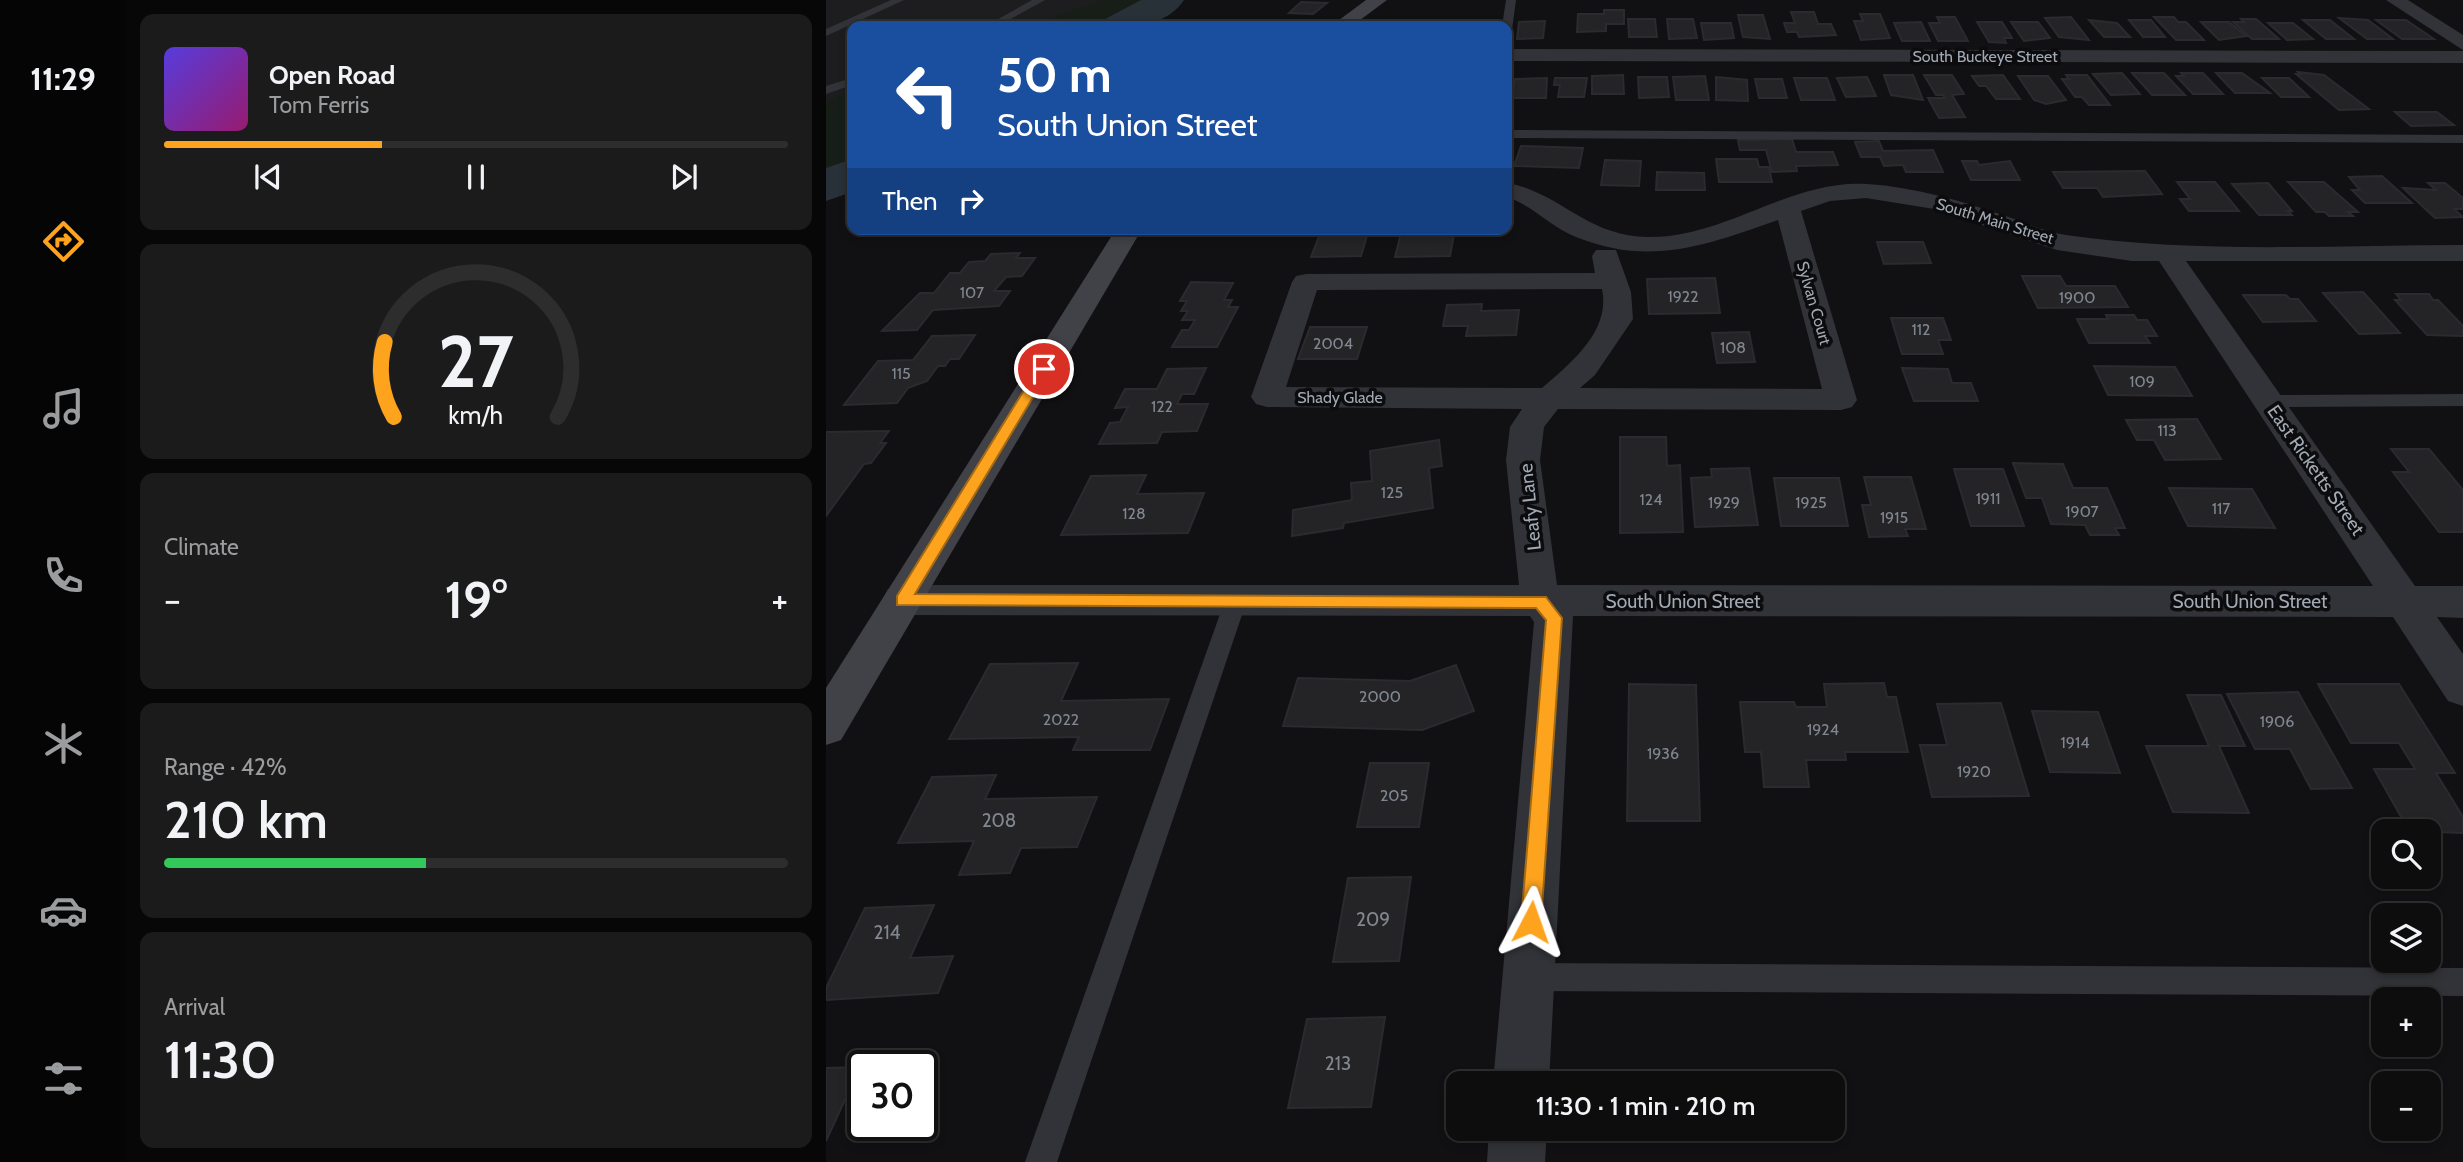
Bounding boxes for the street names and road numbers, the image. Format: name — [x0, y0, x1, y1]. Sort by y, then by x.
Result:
street label: South Buckeye Street — [1912, 47, 2058, 66]
street label: South Main Street — [1934, 194, 2057, 248]
street label: Sylvan Court — [1793, 259, 1835, 348]
street label: Shady Glade — [1297, 388, 1383, 407]
street label: East Ricketts Street — [2262, 400, 2370, 540]
street label: Leafy Lane — [1514, 462, 1546, 552]
street label: South Union Street — [1606, 590, 1761, 613]
street label: South Union Street — [2173, 590, 2328, 613]

